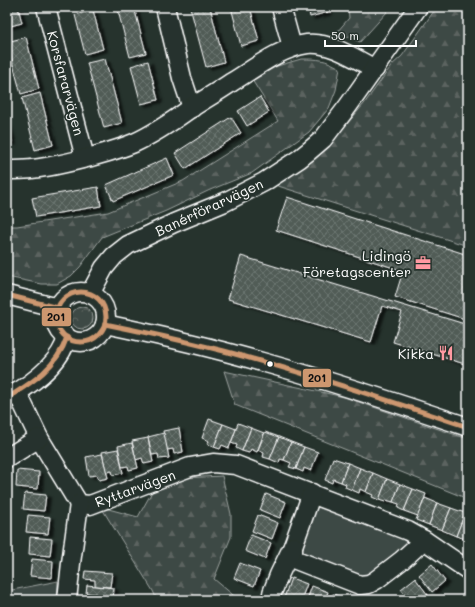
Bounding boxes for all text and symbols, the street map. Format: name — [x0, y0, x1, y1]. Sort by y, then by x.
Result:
scale bar — [325, 22, 416, 48]
text: 50 m — [331, 27, 359, 43]
street label: Korsfararvägen — [43, 29, 89, 137]
street label: Banérförarvägen — [152, 174, 266, 240]
place label: Lidingö Företagscenter — [303, 246, 411, 281]
office icon: Lidingö Företagscenter — [414, 254, 432, 272]
line badge: 201 — [41, 307, 72, 327]
text: 201 — [47, 309, 65, 324]
place label: Kikka — [398, 344, 434, 363]
restaurant icon: Kikka — [437, 344, 455, 362]
unlabelled marker — [265, 359, 275, 369]
line badge: 201 — [302, 368, 332, 388]
text: 201 — [308, 370, 326, 385]
street label: Ryttarvägen — [92, 465, 178, 511]

